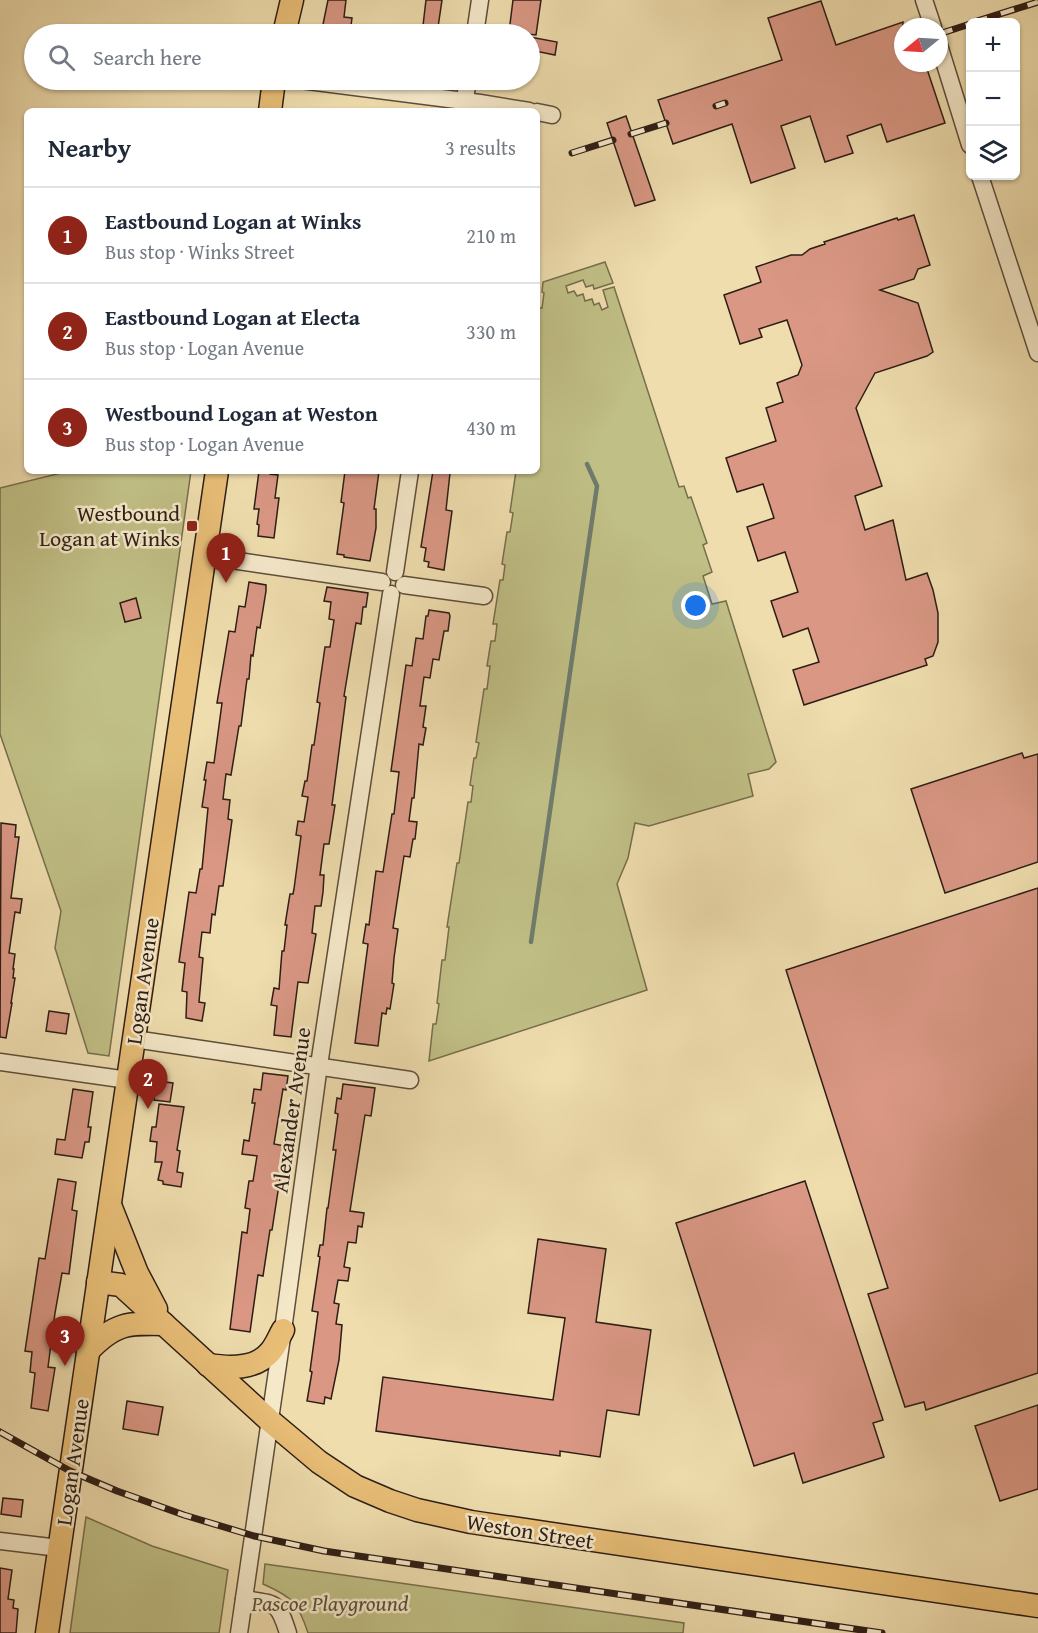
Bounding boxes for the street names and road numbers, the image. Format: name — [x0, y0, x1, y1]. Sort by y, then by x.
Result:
street label: Logan Avenue — [117, 915, 167, 1047]
street label: Alexander Avenue — [264, 1025, 318, 1195]
street label: Logan Avenue — [47, 1396, 97, 1528]
street label: Weston Street — [464, 1505, 596, 1557]

